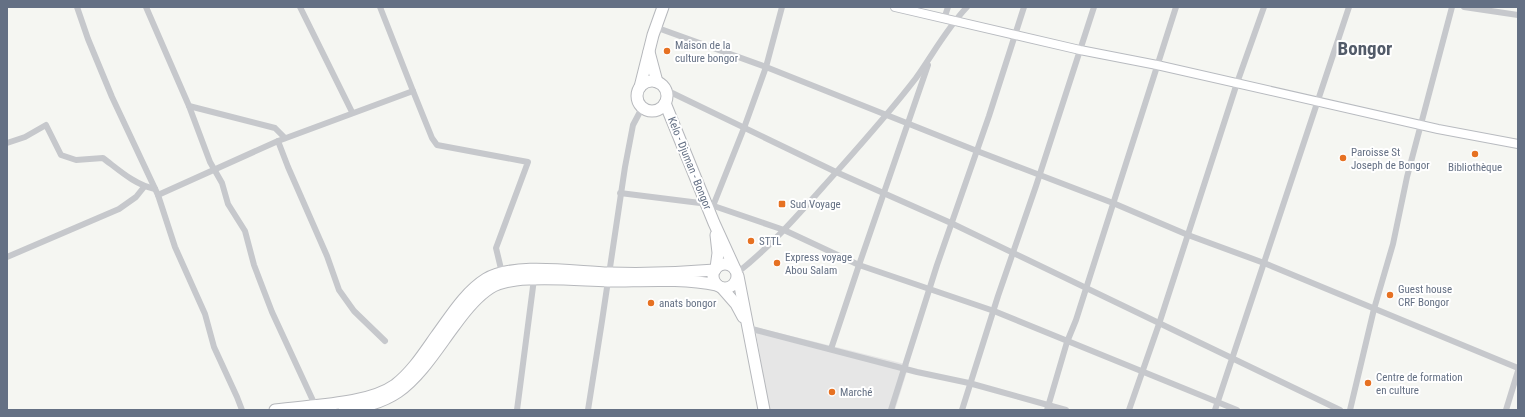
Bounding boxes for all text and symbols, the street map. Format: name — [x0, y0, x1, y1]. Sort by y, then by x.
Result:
district label: Bongor — [1338, 37, 1392, 60]
place label: Maison de la culture bongor — [675, 39, 739, 65]
marker: Maison de la culture bongor — [662, 46, 672, 56]
street label: Kelo - Djuman - Bongor — [665, 115, 714, 212]
place label: Paroisse St Joseph de Bongor — [1351, 146, 1430, 172]
marker: Bibliothèque — [1470, 149, 1480, 159]
marker: Paroisse St Joseph de Bongor — [1338, 153, 1348, 163]
place label: Bibliothèque — [1448, 161, 1502, 174]
place label: Sud Voyage — [790, 198, 841, 211]
marker: Sud Voyage — [777, 199, 787, 209]
place label: STTL — [759, 235, 781, 248]
marker: STTL — [746, 236, 756, 246]
place label: Express voyage Abou Salam — [785, 251, 852, 277]
marker: Express voyage Abou Salam — [772, 258, 782, 268]
place label: Guest house CRF Bongor — [1398, 283, 1452, 309]
marker: Guest house CRF Bongor — [1385, 290, 1395, 300]
place label: anats bongor — [659, 297, 717, 310]
marker: anats bongor — [646, 298, 656, 308]
place label: Centre de formation en culture — [1376, 371, 1463, 397]
marker: Centre de formation en culture — [1363, 378, 1373, 388]
place label: Marché — [840, 386, 872, 399]
marker: Marché — [827, 387, 837, 397]

